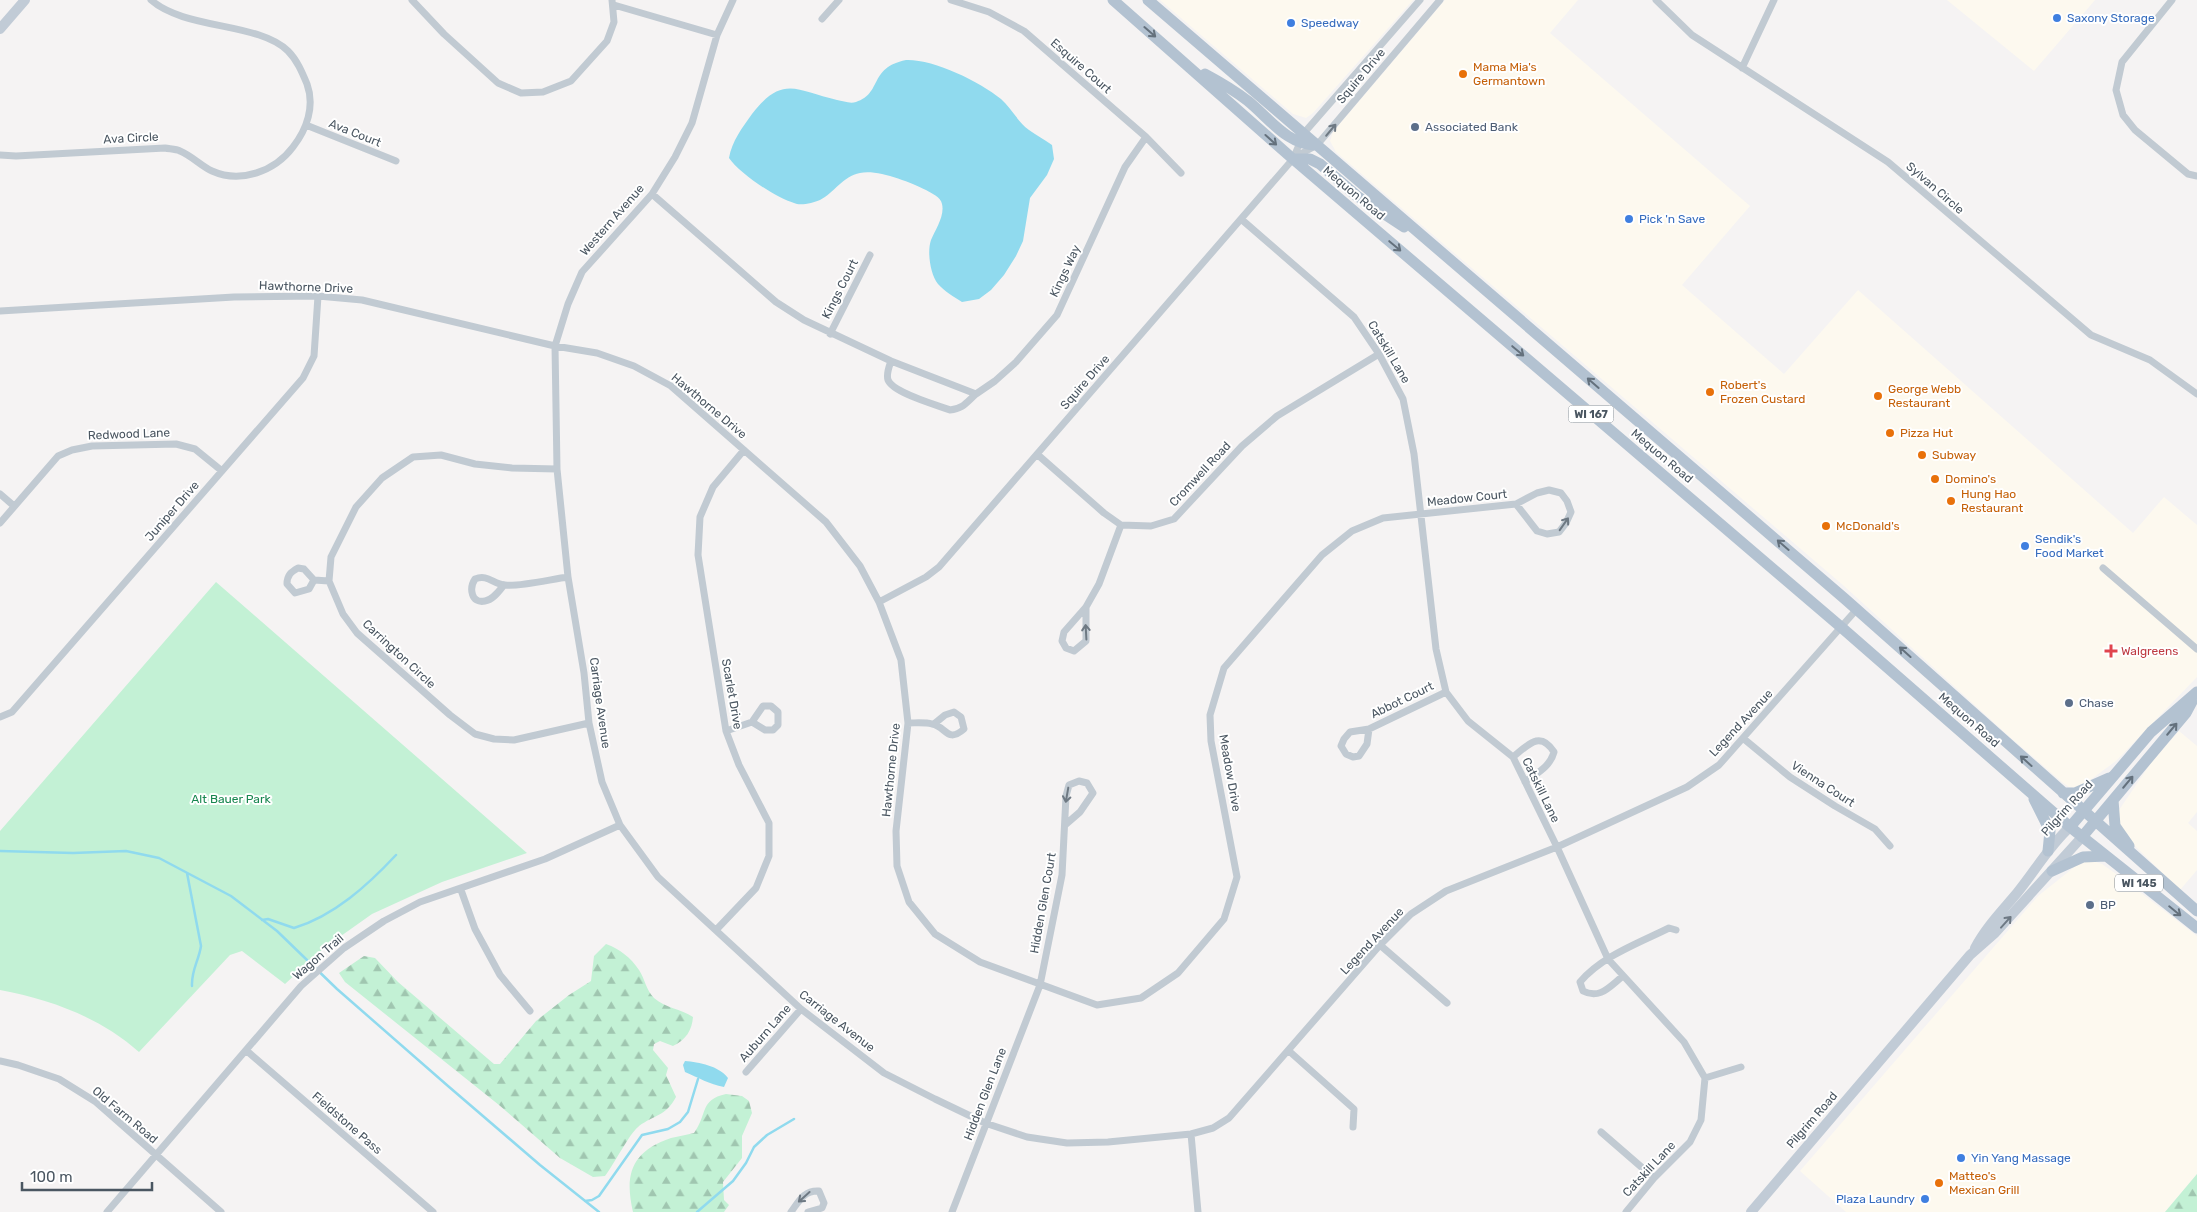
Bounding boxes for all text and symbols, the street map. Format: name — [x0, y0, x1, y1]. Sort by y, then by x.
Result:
place label: Saxony Storage — [2067, 11, 2155, 25]
marker: Saxony Storage — [2051, 12, 2063, 24]
place label: Speedway — [1301, 16, 1359, 30]
marker: Speedway — [1285, 17, 1297, 29]
one-way arrow — [1143, 26, 1156, 38]
street label: Esquire Court — [1048, 36, 1115, 96]
street label: Squire Drive — [1334, 45, 1388, 106]
place label: Mama Mia's Germantown — [1473, 60, 1545, 88]
marker: Mama Mia's Germantown — [1457, 68, 1469, 80]
street label: Ava Court — [327, 116, 383, 150]
place label: Associated Bank — [1425, 120, 1519, 134]
marker: Associated Bank — [1409, 121, 1421, 133]
one-way arrow — [1325, 123, 1336, 136]
street label: Ava Circle — [103, 130, 159, 146]
one-way arrow — [1265, 134, 1278, 146]
street label: Sylvan Circle — [1903, 159, 1967, 217]
street label: Mequon Road — [1320, 163, 1388, 223]
street label: Western Avenue — [577, 181, 647, 259]
place label: Pick 'n Save — [1639, 212, 1705, 226]
marker: Pick 'n Save — [1623, 213, 1635, 225]
one-way arrow — [1388, 240, 1401, 251]
street label: Kings Way — [1047, 242, 1083, 299]
street label: Kings Court — [819, 257, 861, 321]
street label: Hawthorne Drive — [259, 278, 354, 296]
street label: Catskill Lane — [1365, 318, 1413, 386]
one-way arrow — [1511, 345, 1524, 356]
street label: Squire Drive — [1057, 352, 1113, 412]
street label: Hawthorne Drive — [668, 370, 750, 442]
one-way arrow — [1587, 377, 1600, 388]
place label: Robert's Frozen Custard — [1720, 378, 1805, 406]
place label: George Webb Restaurant — [1888, 382, 1961, 410]
marker: Robert's Frozen Custard — [1704, 386, 1716, 398]
marker: George Webb Restaurant — [1872, 390, 1884, 402]
road number: WI 167 — [1568, 406, 1614, 422]
street label: Redwood Lane — [88, 426, 171, 442]
street label: Mequon Road — [1628, 426, 1696, 486]
place label: Pizza Hut — [1900, 426, 1953, 440]
marker: Pizza Hut — [1884, 427, 1896, 439]
street label: Cromwell Road — [1166, 439, 1234, 509]
place label: Subway — [1932, 448, 1977, 462]
marker: Subway — [1916, 449, 1928, 461]
place label: Domino's — [1945, 472, 1996, 486]
marker: Domino's — [1929, 473, 1941, 485]
street label: Juniper Drive — [142, 478, 202, 544]
street label: Meadow Court — [1426, 487, 1508, 509]
place label: Hung Hao Restaurant — [1961, 487, 2023, 515]
marker: Hung Hao Restaurant — [1945, 495, 1957, 507]
one-way arrow — [1559, 517, 1569, 531]
place label: McDonald's — [1836, 519, 1900, 533]
marker: McDonald's — [1820, 520, 1832, 532]
place label: Sendik's Food Market — [2035, 532, 2104, 560]
one-way arrow — [1777, 540, 1790, 551]
marker: Sendik's Food Market — [2019, 540, 2031, 552]
street label: Carrington Circle — [360, 617, 439, 692]
one-way arrow — [1081, 624, 1091, 640]
place label: Walgreens — [2121, 644, 2178, 658]
marker: Walgreens — [2105, 645, 2117, 657]
one-way arrow — [1899, 646, 1912, 658]
street label: Carriage Avenue — [587, 657, 613, 750]
street label: Scarlet Drive — [719, 658, 745, 731]
street label: Abbot Court — [1368, 679, 1436, 721]
street label: Legend Avenue — [1706, 686, 1776, 759]
street label: Mequon Road — [1936, 690, 2002, 750]
place label: Chase — [2079, 696, 2114, 710]
marker: Chase — [2063, 697, 2075, 709]
street label: Hawthorne Drive — [879, 722, 903, 818]
one-way arrow — [2166, 723, 2177, 736]
street label: Meadow Drive — [1216, 733, 1244, 813]
street label: Catskill Lane — [1519, 755, 1563, 825]
one-way arrow — [2020, 755, 2033, 767]
street label: Vienna Court — [1789, 758, 1858, 810]
one-way arrow — [2123, 775, 2134, 788]
street label: Pilgrim Road — [2038, 777, 2096, 839]
one-way arrow — [1062, 787, 1072, 803]
park label: Alt Bauer Park — [191, 792, 271, 806]
street label: Hidden Glen Court — [1027, 851, 1059, 954]
road number: WI 145 — [2115, 874, 2163, 891]
place label: BP — [2100, 898, 2116, 912]
marker: BP — [2084, 899, 2096, 911]
street label: Legend Avenue — [1337, 904, 1407, 977]
one-way arrow — [2168, 905, 2181, 916]
one-way arrow — [2000, 915, 2012, 928]
street label: Wagon Trail — [290, 931, 346, 983]
street label: Carriage Avenue — [797, 987, 878, 1055]
street label: Auburn Lane — [736, 1001, 794, 1065]
street label: Hidden Glen Lane — [961, 1045, 1009, 1142]
street label: Old Farm Road — [89, 1084, 161, 1146]
street label: Fieldstone Pass — [309, 1089, 385, 1157]
street label: Pilgrim Road — [1784, 1089, 1840, 1151]
street label: Catskill Lane — [1620, 1138, 1678, 1200]
place label: Yin Yang Massage — [1971, 1151, 2071, 1165]
marker: Yin Yang Massage — [1955, 1152, 1967, 1164]
scale bar — [22, 1160, 152, 1192]
text: 100 m — [30, 1168, 72, 1186]
place label: Matteo's Mexican Grill — [1949, 1169, 2020, 1197]
marker: Matteo's Mexican Grill — [1933, 1177, 1945, 1189]
one-way arrow — [797, 1192, 810, 1203]
place label: Plaza Laundry — [1836, 1192, 1915, 1206]
marker: Plaza Laundry — [1919, 1193, 1931, 1205]

